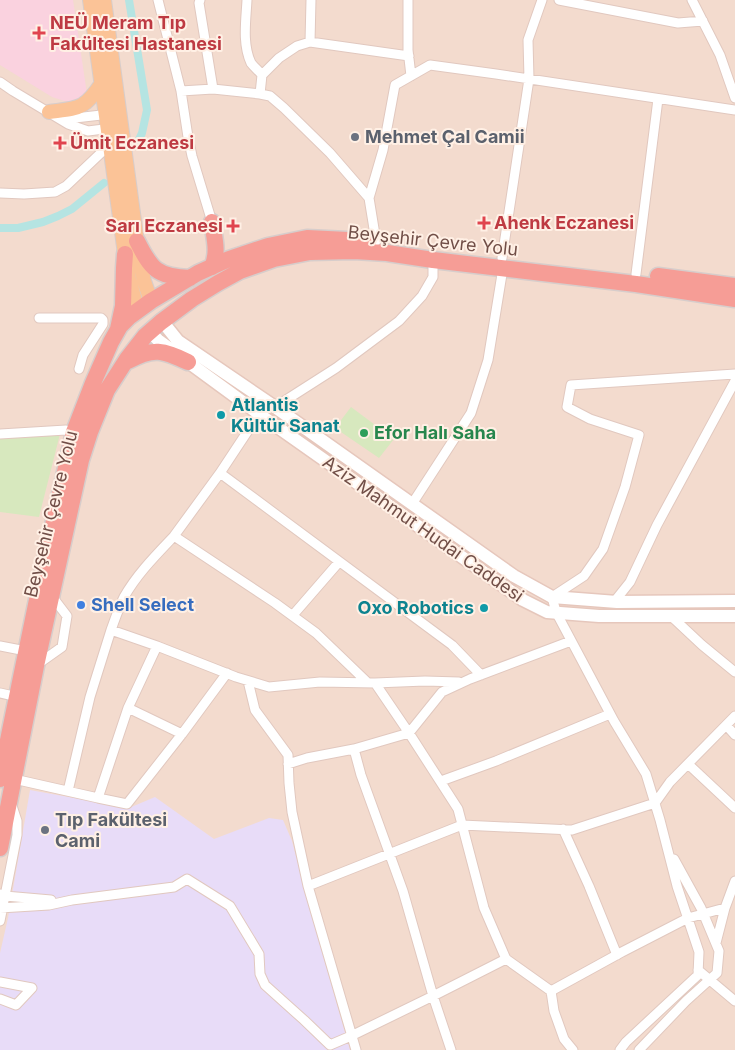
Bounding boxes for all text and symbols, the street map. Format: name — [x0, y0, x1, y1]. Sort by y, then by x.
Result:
place label: NEÜ Meram Tıp Fakültesi Hastanesi — [50, 12, 222, 54]
marker: NEÜ Meram Tıp Fakültesi Hastanesi — [32, 26, 46, 40]
place label: Mehmet Çal Camii — [365, 126, 525, 147]
marker: Mehmet Çal Camii — [349, 131, 361, 143]
place label: Ümit Eczanesi — [70, 132, 194, 153]
marker: Ümit Eczanesi — [54, 137, 66, 149]
place label: Ahenk Eczanesi — [494, 212, 634, 233]
place label: Sarı Eczanesi — [105, 215, 223, 236]
marker: Ahenk Eczanesi — [478, 217, 490, 229]
marker: Sarı Eczanesi — [227, 220, 239, 232]
street label: Beyşehir Çevre Yolu — [347, 221, 519, 260]
place label: Atlantis Kültür Sanat — [231, 394, 340, 436]
marker: Atlantis Kültür Sanat — [215, 409, 227, 421]
place label: Efor Halı Saha — [374, 422, 496, 443]
marker: Efor Halı Saha — [358, 427, 370, 439]
street label: Beyşehir Çevre Yolu — [20, 428, 81, 599]
street label: Aziz Mahmut Hudai Caddesi — [319, 451, 528, 606]
place label: Shell Select — [91, 594, 194, 615]
place label: Oxo Robotics — [358, 597, 474, 618]
marker: Shell Select — [75, 599, 87, 611]
marker: Oxo Robotics — [478, 602, 490, 614]
place label: Tıp Fakültesi Cami — [55, 809, 167, 851]
marker: Tıp Fakültesi Cami — [39, 824, 51, 836]

